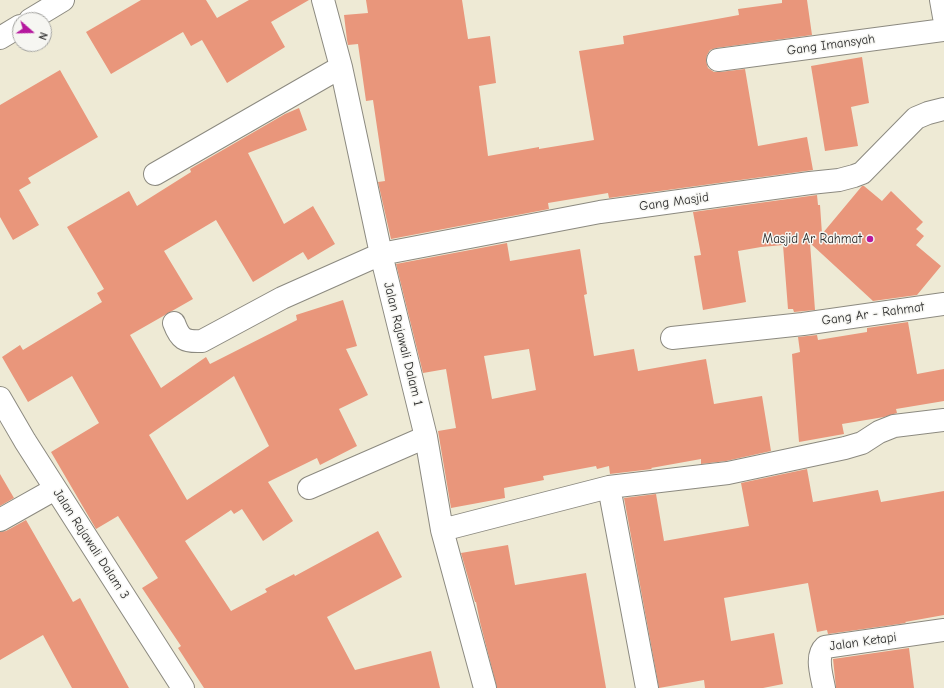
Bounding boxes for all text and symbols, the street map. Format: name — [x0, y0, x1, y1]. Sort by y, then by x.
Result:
north arrow — [12, 12, 52, 52]
text: N — [35, 30, 50, 42]
street label: Gang Imansyah — [786, 31, 876, 59]
street label: Gang Masjid — [638, 189, 710, 215]
place label: Masjid Ar Rahmat — [762, 231, 862, 247]
marker: Masjid Ar Rahmat — [865, 234, 875, 244]
street label: Jalan Rajawali Dalam 1 — [380, 281, 426, 407]
street label: Gang Ar - Rahmat — [821, 299, 925, 329]
street label: Jalan Rajawali Dalam 3 — [50, 486, 132, 602]
street label: Jalan Ketapi — [829, 630, 897, 654]

